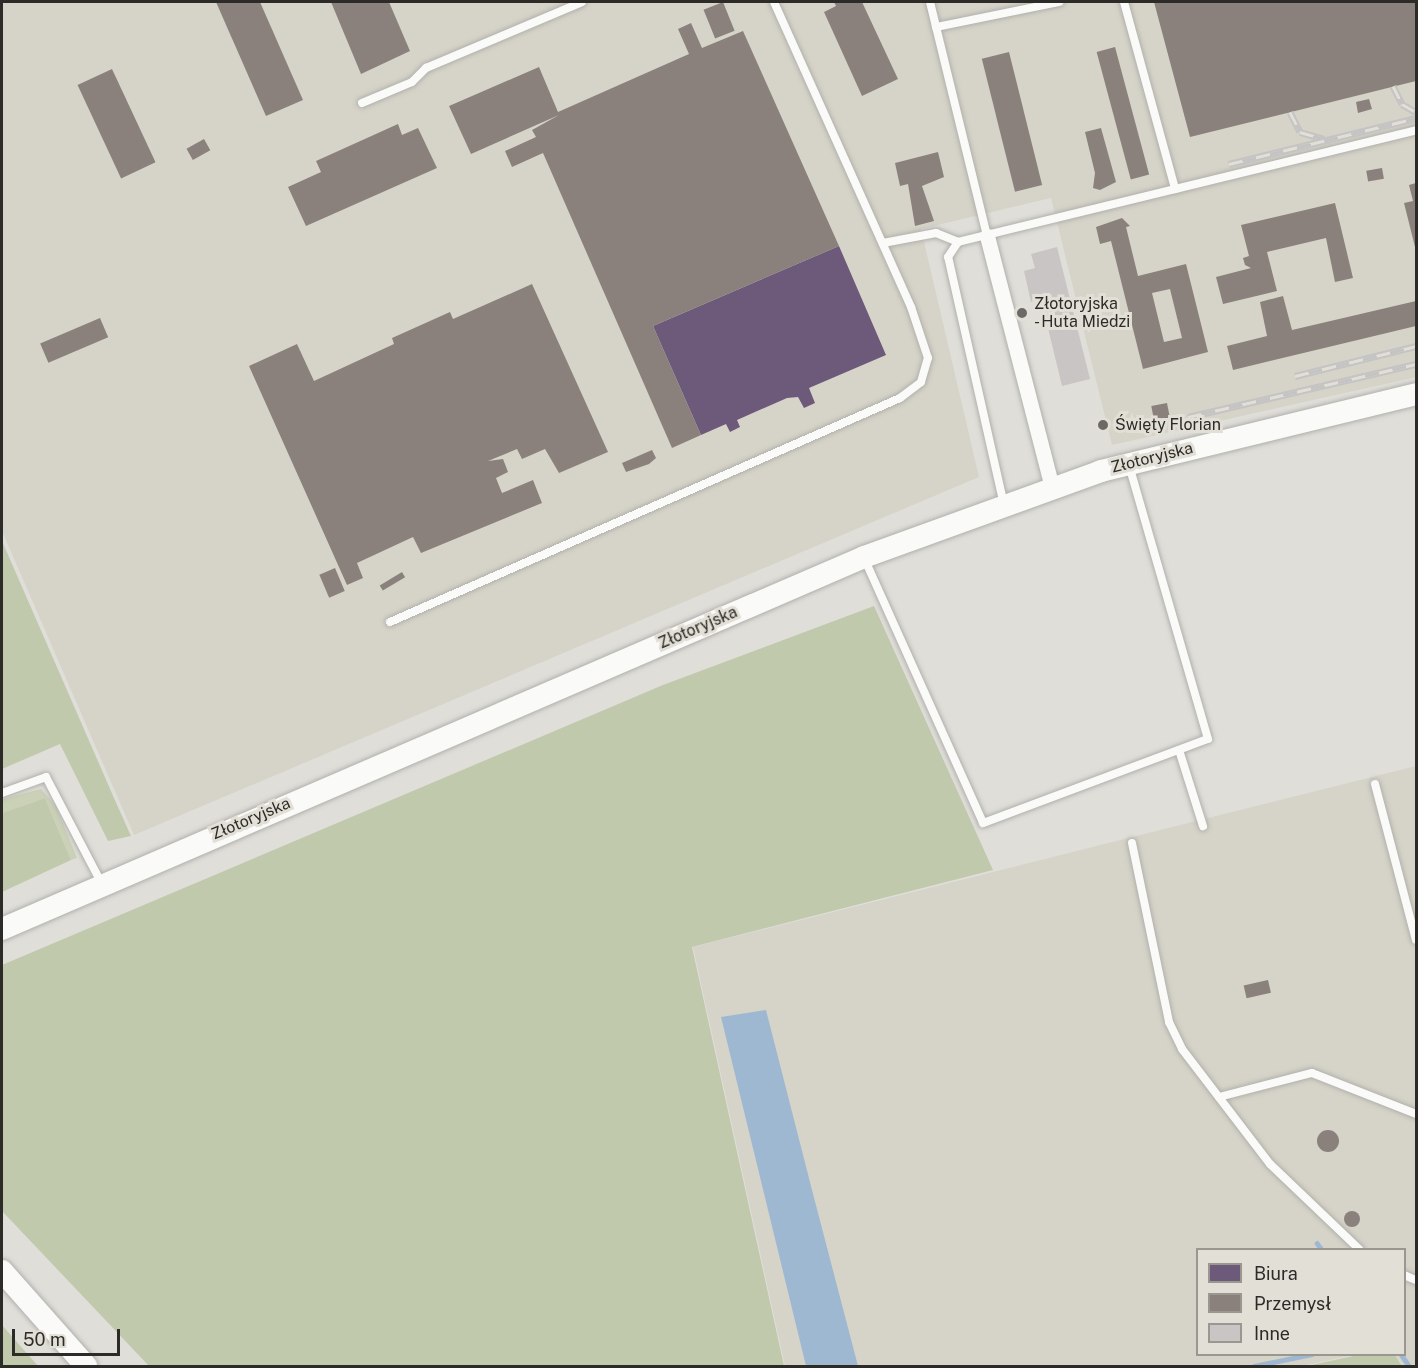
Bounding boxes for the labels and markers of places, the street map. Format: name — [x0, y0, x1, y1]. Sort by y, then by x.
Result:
place label: Złotoryjska - Huta Miedzi — [1034, 294, 1133, 332]
marker: Złotoryjska - Huta Miedzi — [1015, 306, 1029, 320]
place label: Święty Florian — [1115, 415, 1221, 435]
marker: Święty Florian — [1096, 418, 1110, 432]

